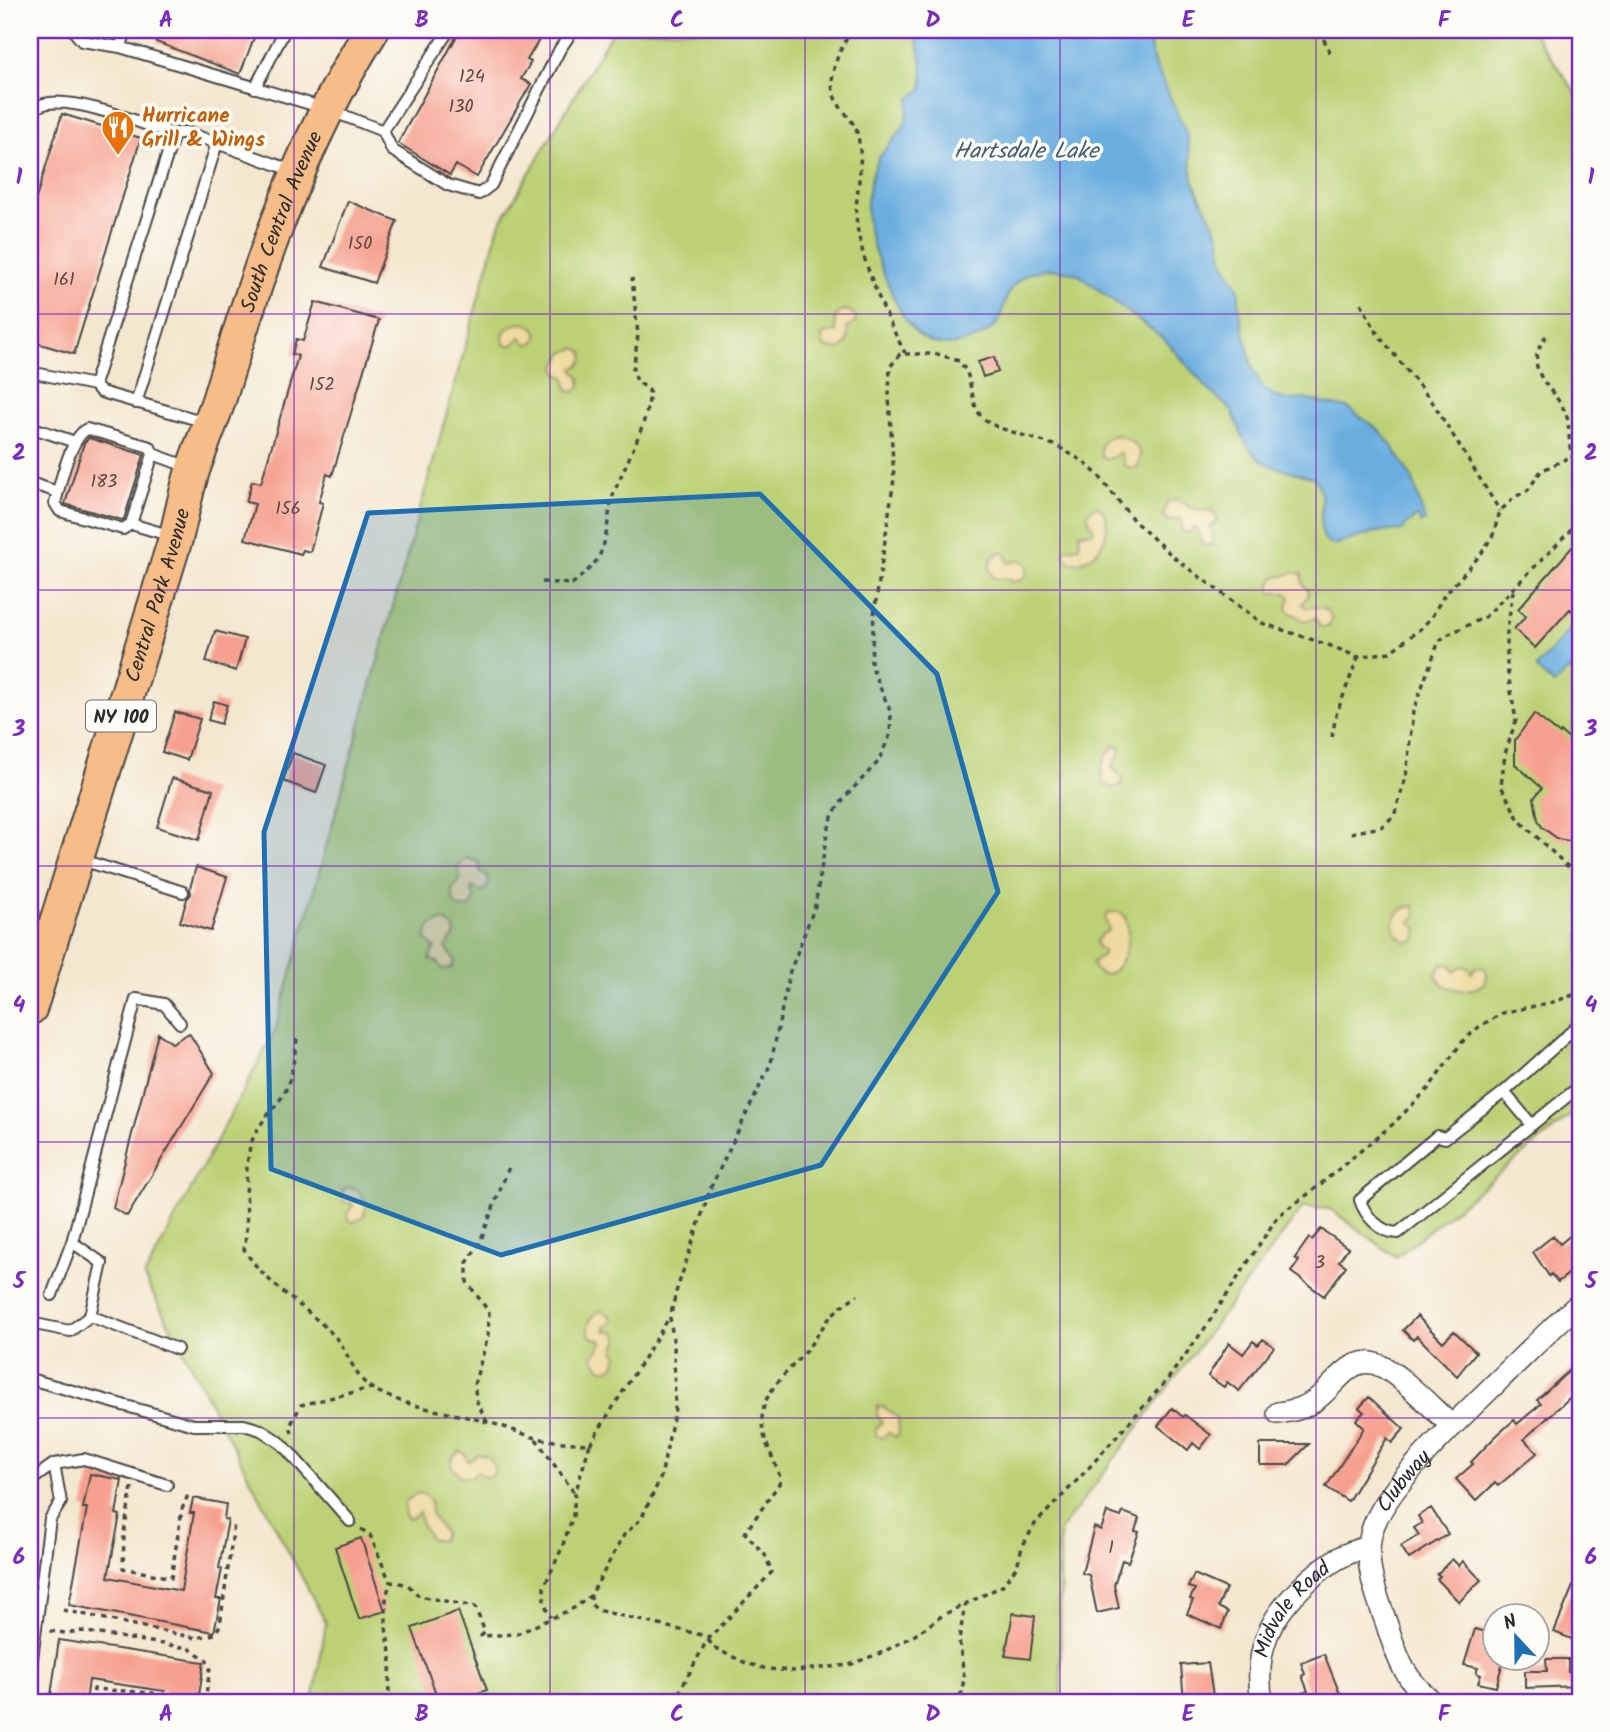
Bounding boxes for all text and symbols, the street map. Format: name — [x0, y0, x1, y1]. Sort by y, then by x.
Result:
text: A — [159, 3, 173, 39]
text: B — [415, 3, 429, 39]
text: C — [670, 3, 684, 39]
text: D — [925, 3, 941, 39]
text: E — [1182, 3, 1196, 39]
text: F — [1438, 3, 1452, 39]
house number: 124 — [459, 63, 485, 92]
house number: 130 — [449, 93, 473, 122]
place label: Hurricane Grill & Wings — [142, 100, 265, 157]
restaurant icon: Hurricane Grill & Wings — [99, 108, 137, 157]
street label: South Central Avenue — [232, 125, 333, 317]
water label: Hartsdale Lake — [954, 134, 1101, 170]
text: 1 — [16, 160, 23, 196]
text: 1 — [1588, 160, 1595, 196]
house number: 150 — [348, 230, 372, 259]
house number: 161 — [53, 266, 75, 295]
house number: 152 — [309, 371, 335, 400]
text: 2 — [12, 436, 26, 472]
text: 2 — [1584, 436, 1598, 472]
house number: 183 — [91, 468, 117, 497]
house number: 156 — [275, 495, 301, 524]
street label: Central Park Avenue — [117, 505, 200, 687]
road number: NY 100 — [86, 701, 156, 732]
text: 3 — [12, 712, 26, 748]
text: 3 — [1584, 712, 1598, 748]
text: 4 — [13, 988, 26, 1024]
text: 4 — [1585, 988, 1598, 1024]
house number: 3 — [1315, 1249, 1325, 1278]
text: 5 — [12, 1264, 27, 1300]
text: 5 — [1584, 1264, 1599, 1300]
street label: Clubway — [1369, 1442, 1440, 1519]
house number: 1 — [1108, 1534, 1114, 1563]
text: 6 — [13, 1540, 25, 1576]
text: 6 — [1585, 1540, 1597, 1576]
street label: Midvale Road — [1246, 1553, 1338, 1661]
north arrow — [1480, 1602, 1550, 1672]
text: N — [1499, 1607, 1522, 1639]
text: A — [159, 1697, 173, 1732]
text: B — [415, 1697, 429, 1732]
text: C — [670, 1697, 684, 1732]
text: D — [925, 1697, 941, 1732]
text: E — [1182, 1697, 1196, 1732]
text: F — [1438, 1697, 1452, 1732]

